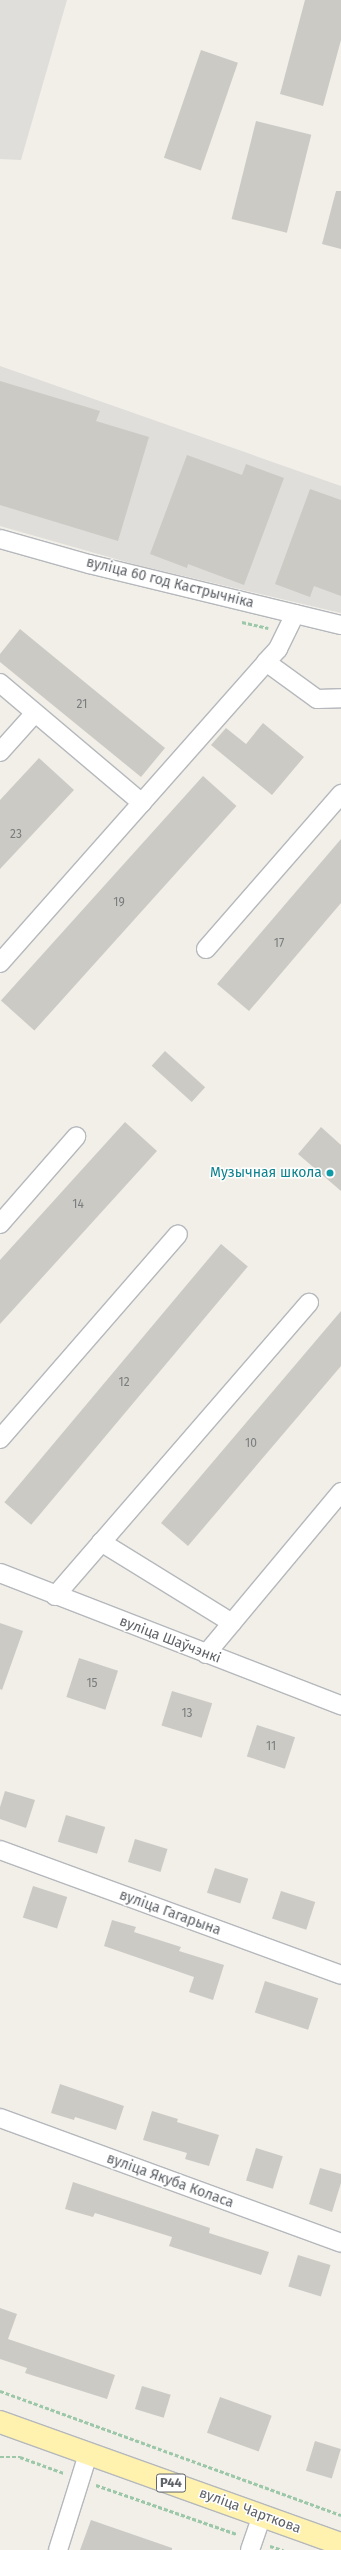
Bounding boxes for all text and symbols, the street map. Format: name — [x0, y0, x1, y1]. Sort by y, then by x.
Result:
street label: вуліца 60 год Кастрычніка — [84, 554, 256, 612]
house number: 21 — [77, 698, 87, 712]
house number: 23 — [10, 828, 22, 842]
house number: 19 — [113, 896, 125, 910]
house number: 17 — [274, 937, 284, 951]
place label: Музычная школа — [210, 1165, 322, 1181]
marker: Музычная школа — [325, 1168, 335, 1178]
house number: 14 — [72, 1198, 84, 1212]
house number: 12 — [118, 1376, 130, 1390]
house number: 10 — [245, 1437, 257, 1451]
street label: вуліца Шаўчэнкі — [117, 1613, 223, 1667]
house number: 15 — [86, 1677, 98, 1691]
house number: 13 — [181, 1707, 193, 1721]
house number: 11 — [266, 1740, 276, 1754]
street label: вуліца Гагарына — [117, 1887, 223, 1939]
street label: вуліца Якуба Коласа — [104, 2150, 236, 2212]
road number: Р44 — [156, 2472, 186, 2494]
street label: вуліца Чарткова — [197, 2485, 303, 2537]

